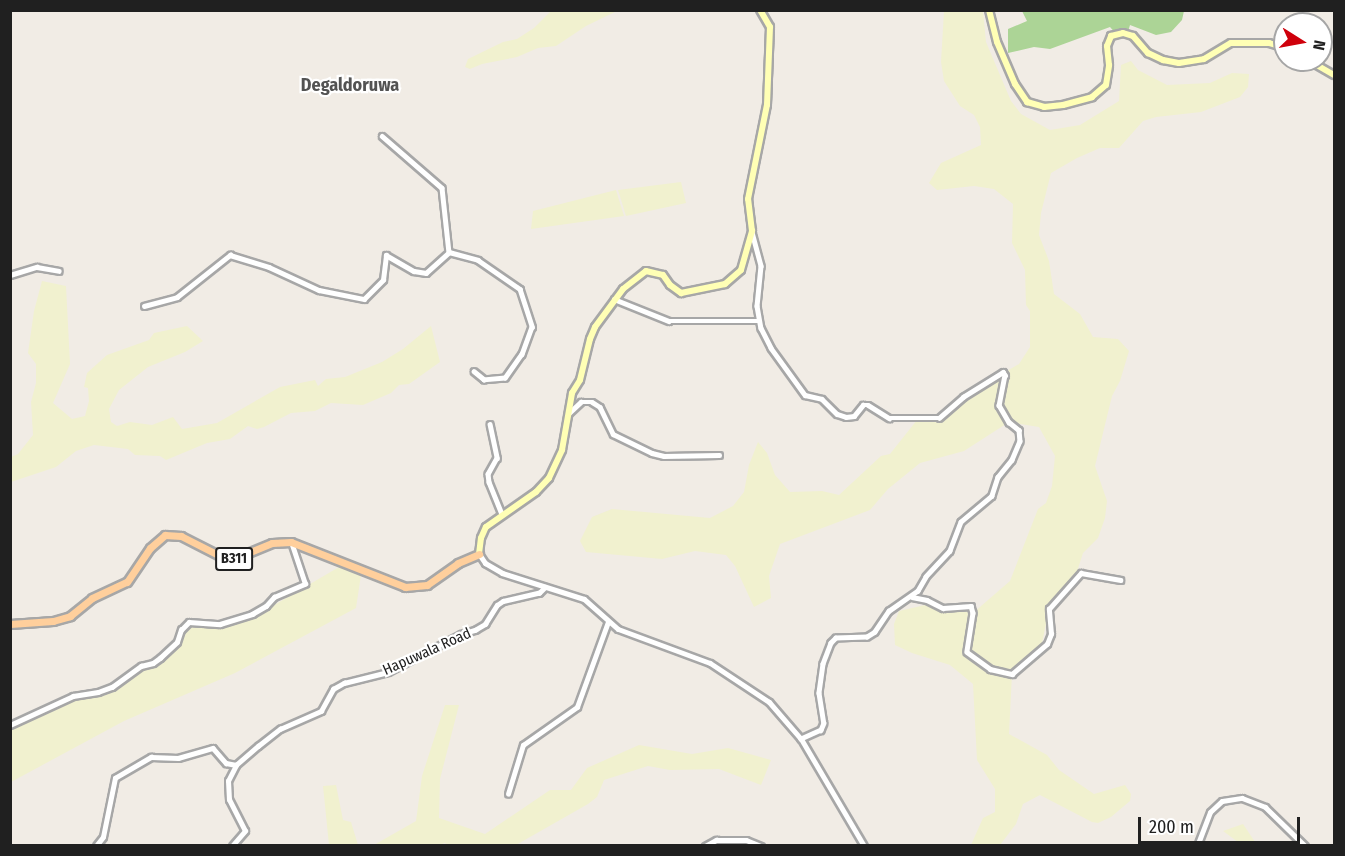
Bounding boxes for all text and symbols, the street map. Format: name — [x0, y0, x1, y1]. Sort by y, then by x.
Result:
north arrow — [1273, 12, 1333, 72]
text: N — [1309, 39, 1329, 52]
district label: Degaldoruwa — [301, 74, 399, 96]
road number: B311 — [214, 548, 254, 570]
street label: Hapuwala Road — [380, 624, 474, 680]
scale bar — [1141, 805, 1303, 843]
text: 200 m — [1149, 816, 1194, 838]

